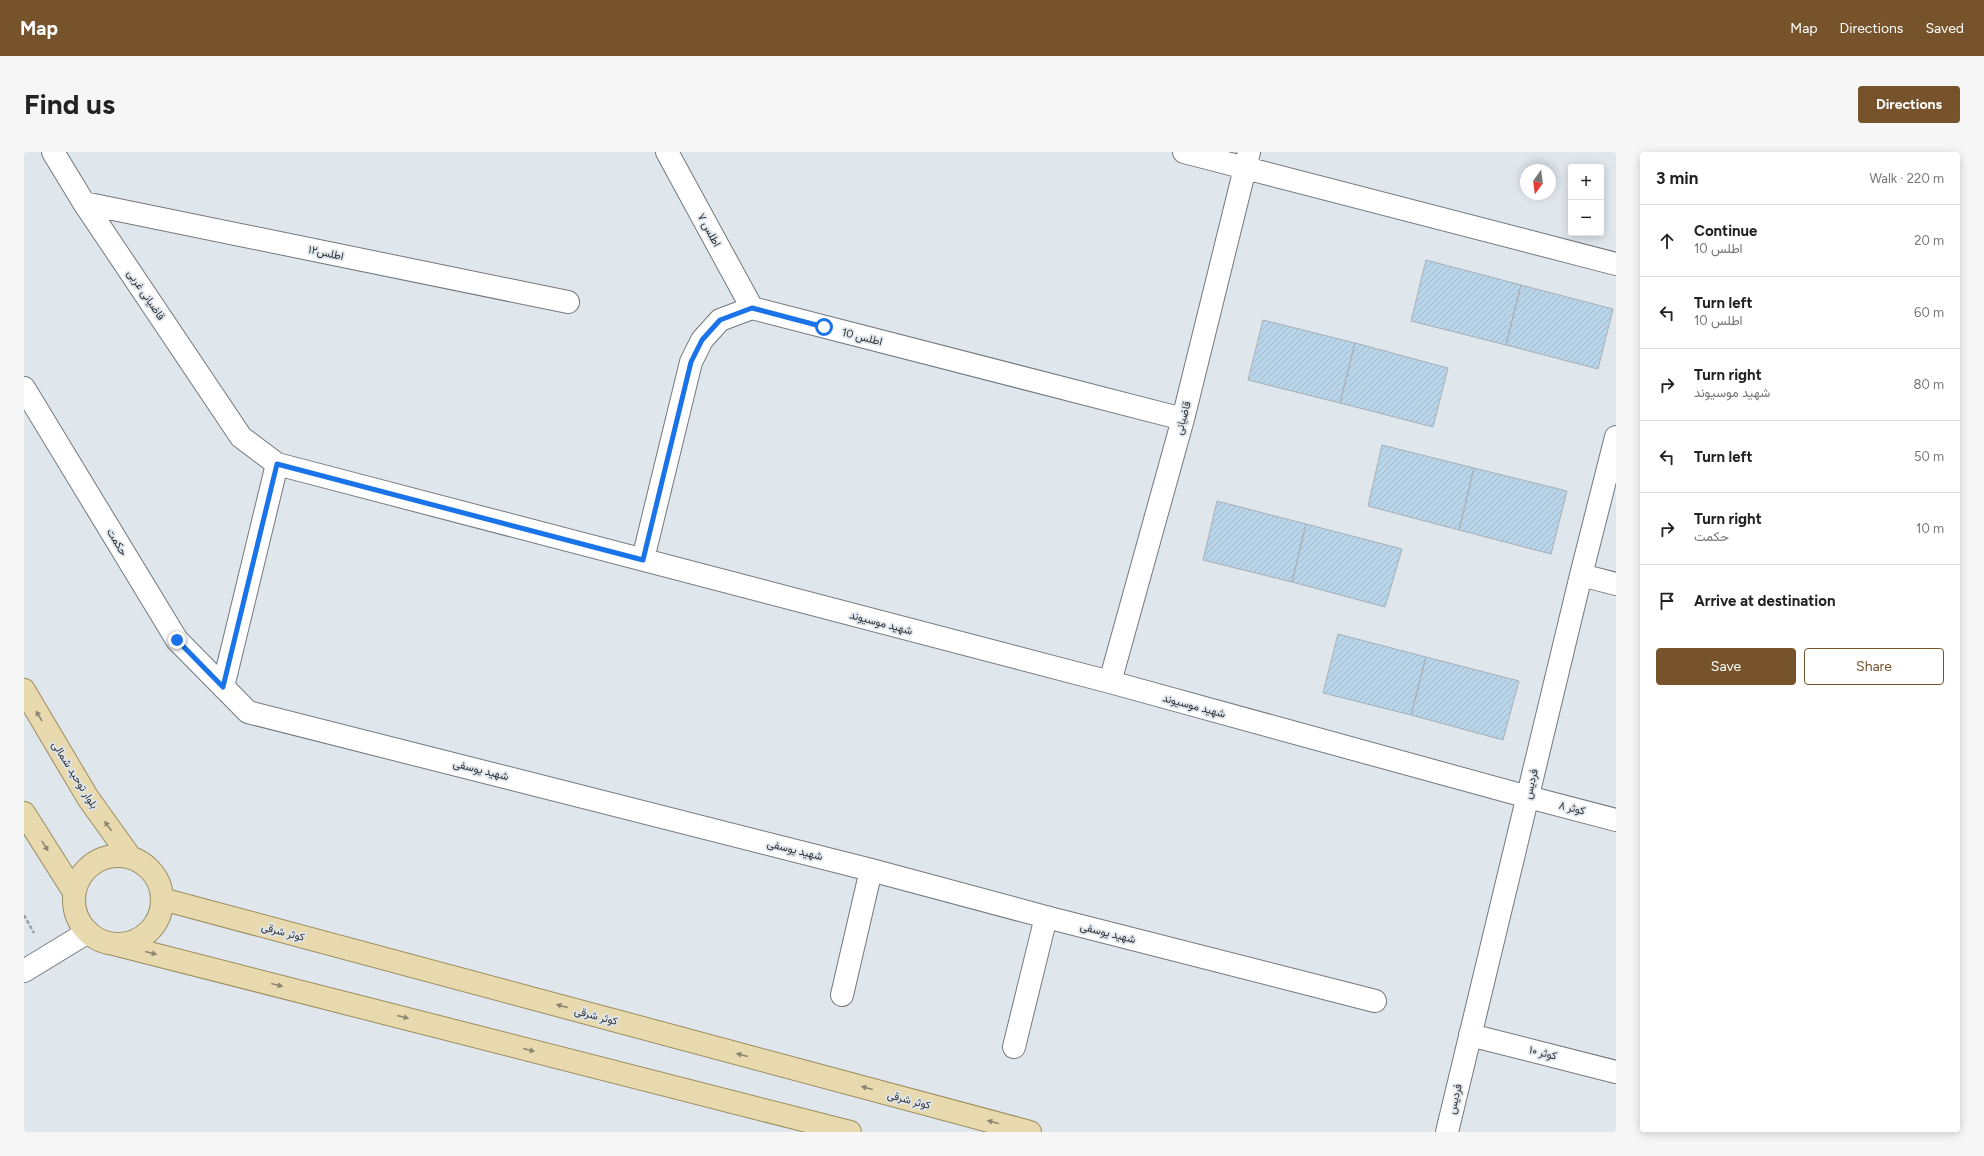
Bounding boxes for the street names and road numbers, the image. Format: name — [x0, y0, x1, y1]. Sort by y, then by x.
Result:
street label: اطلس ۷ — [695, 211, 723, 249]
street label: اطلس۱۲ — [307, 243, 345, 263]
street label: قاضیانی غربی — [124, 267, 168, 323]
street label: اطلس 10 — [840, 326, 884, 348]
street label: قاضیانی — [1172, 400, 1194, 436]
street label: حکمت — [104, 526, 130, 558]
street label: شهید موسیوند — [848, 608, 914, 638]
street label: شهید موسیوند — [1161, 691, 1227, 721]
street label: بلوار توحید شمالی — [49, 739, 101, 811]
street label: شهید یوسفی — [452, 757, 510, 783]
street label: فردیس — [1521, 768, 1541, 800]
street label: کوثر ۸ — [1558, 798, 1587, 818]
street label: شهید یوسفی — [766, 837, 824, 863]
street label: کوثر شرقی — [260, 920, 306, 944]
street label: شهید یوسفی — [1079, 920, 1137, 946]
street label: کوثر شرقی — [573, 1004, 619, 1028]
street label: کوثر ۱۰ — [1528, 1043, 1558, 1063]
street label: فردیس — [1445, 1083, 1465, 1115]
street label: کوثر شرقی — [886, 1088, 932, 1112]

